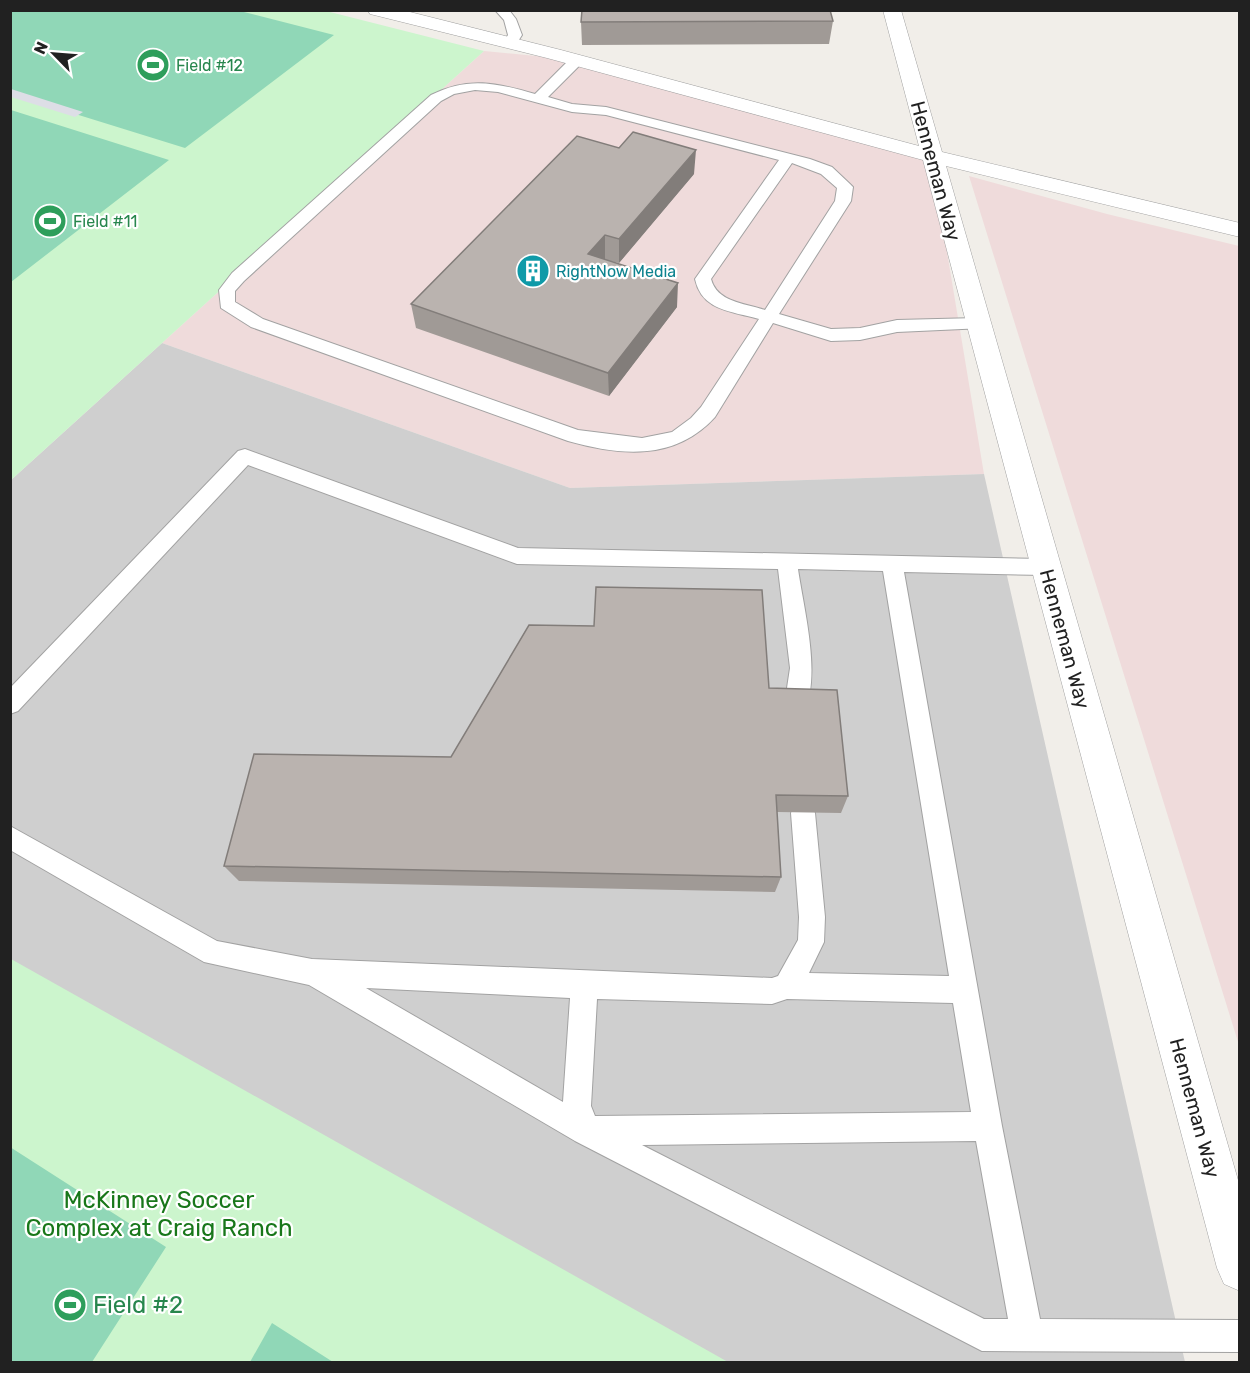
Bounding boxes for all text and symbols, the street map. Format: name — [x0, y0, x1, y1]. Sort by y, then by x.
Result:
north arrow — [24, 24, 84, 84]
text: N — [30, 39, 52, 57]
sports icon: Field #12 — [135, 47, 171, 83]
place label: Field #12 — [176, 56, 243, 75]
street label: Henneman Way — [906, 98, 966, 244]
sports icon: Field #11 — [32, 203, 68, 239]
place label: Field #11 — [73, 212, 137, 231]
building icon: RightNow Media — [515, 253, 551, 289]
place label: RightNow Media — [556, 262, 676, 281]
street label: Henneman Way — [1035, 566, 1095, 712]
street label: Henneman Way — [1165, 1035, 1225, 1181]
park label: McKinney Soccer Complex at Craig Ranch — [25, 1186, 293, 1242]
sports icon: Field #2 — [52, 1287, 88, 1323]
place label: Field #2 — [93, 1291, 183, 1319]

